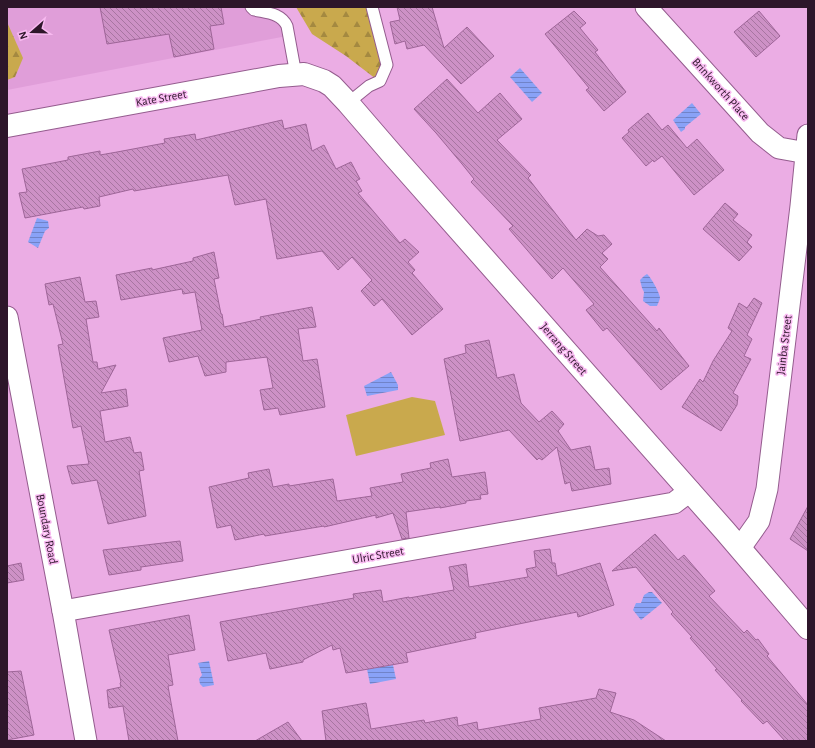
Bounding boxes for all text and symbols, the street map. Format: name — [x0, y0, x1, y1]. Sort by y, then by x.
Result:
north arrow — [12, 12, 52, 52]
text: N — [17, 30, 30, 41]
street label: Brinkworth Place — [690, 56, 752, 122]
street label: Kate Street — [135, 88, 188, 108]
street label: Jainba Street — [774, 314, 794, 376]
street label: Jerrang Street — [538, 321, 590, 377]
street label: Boundary Road — [33, 493, 60, 565]
street label: Ulric Street — [351, 545, 405, 565]

